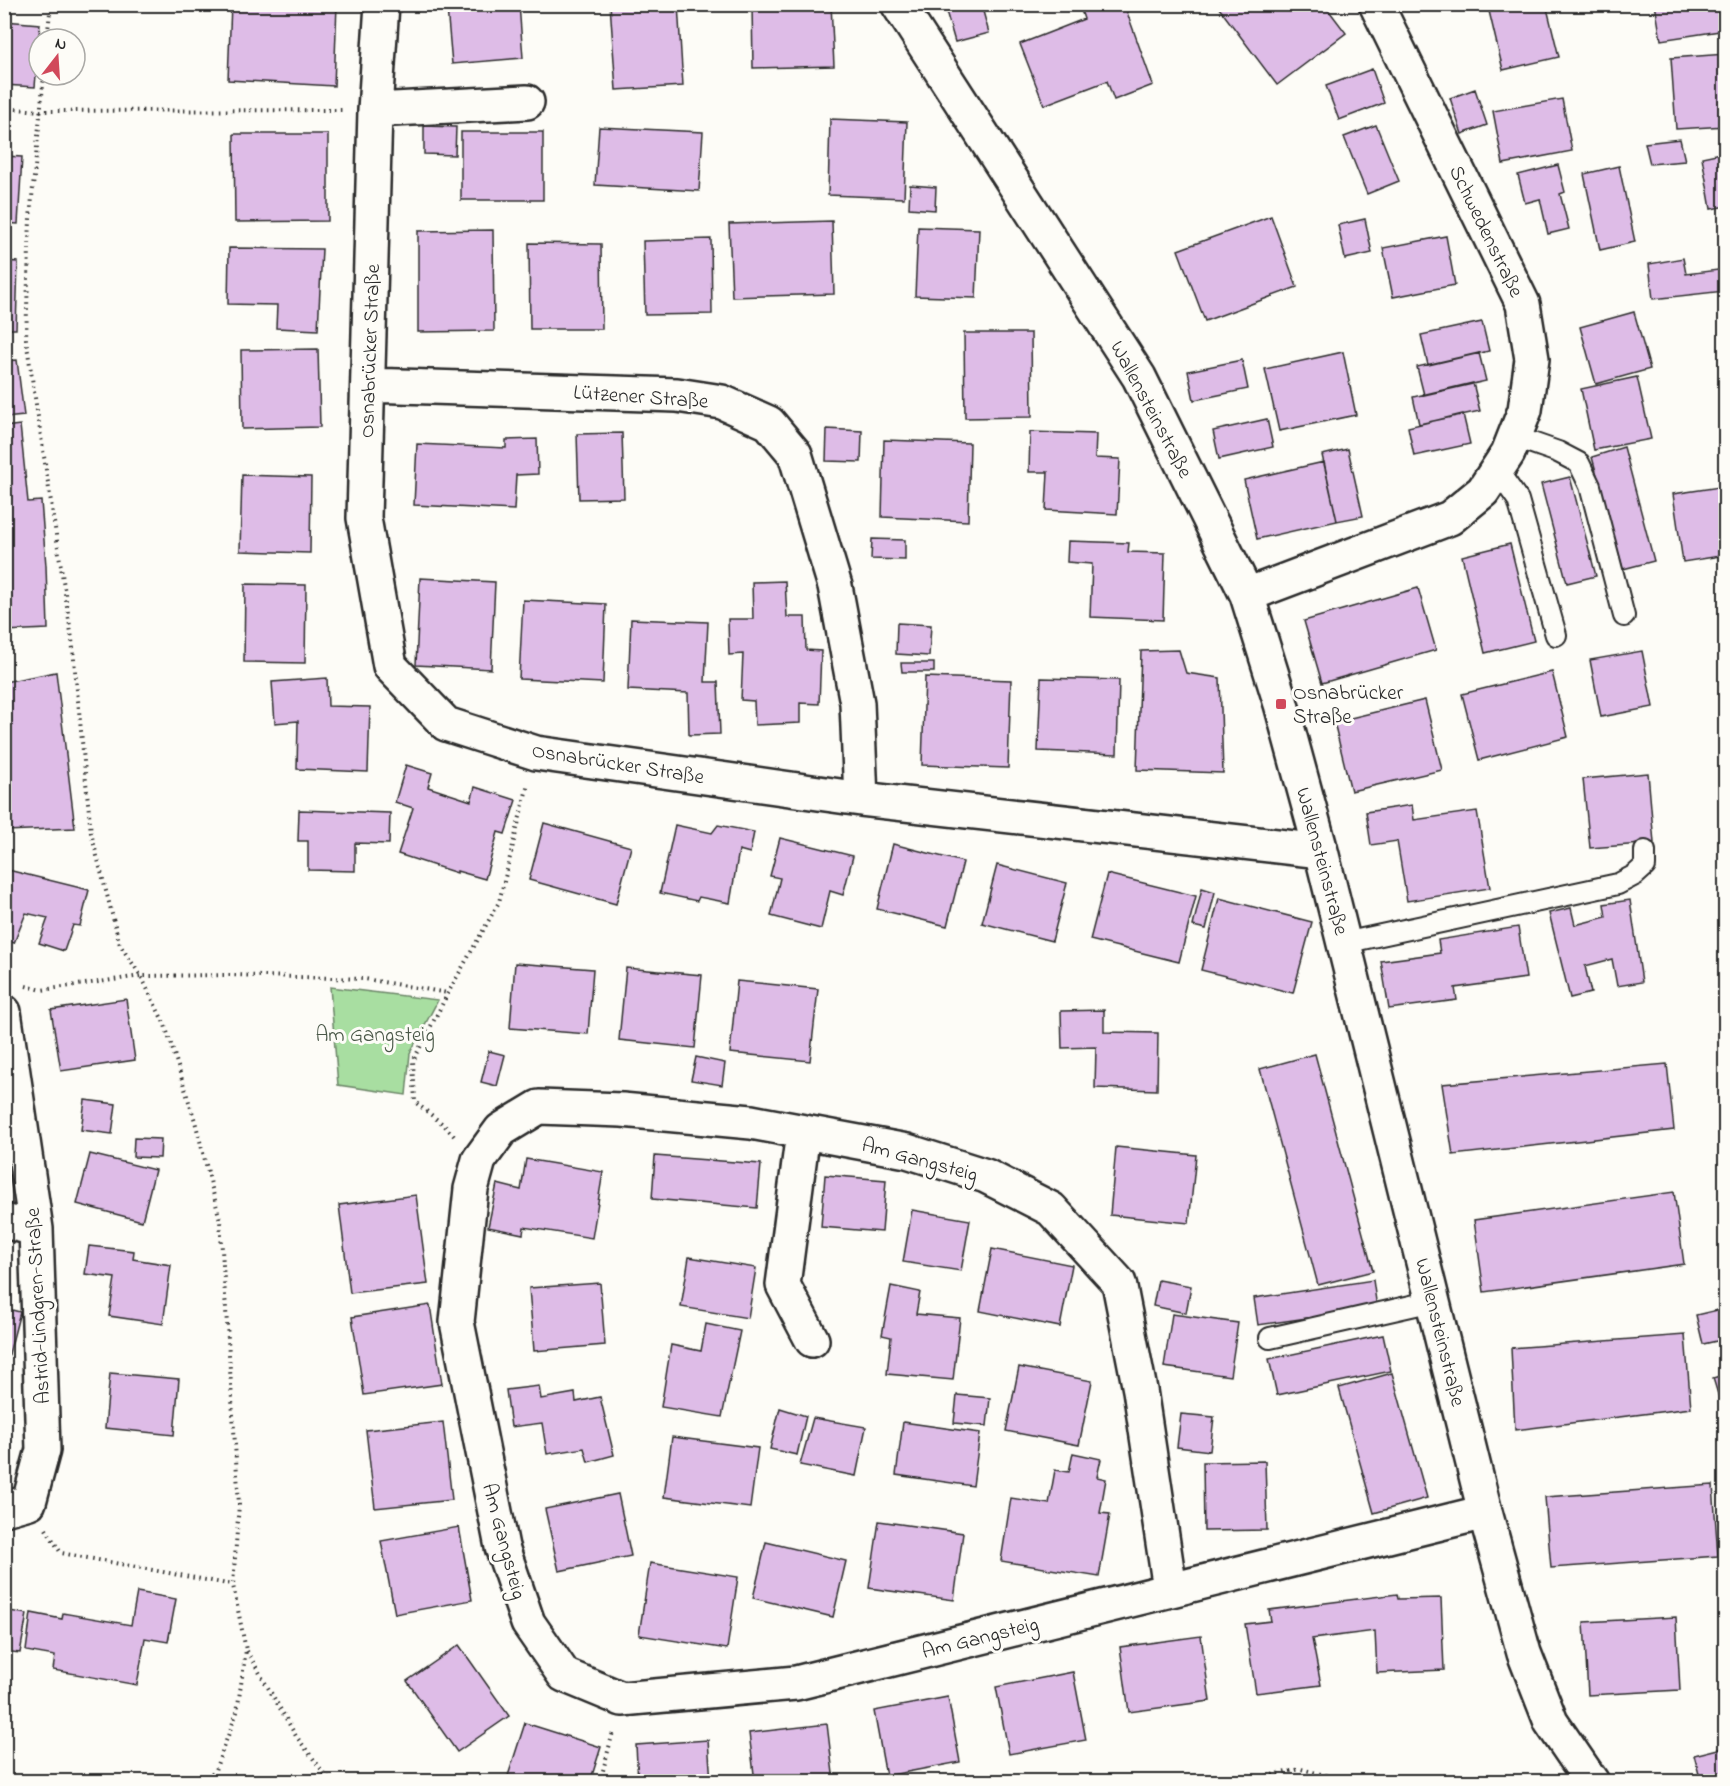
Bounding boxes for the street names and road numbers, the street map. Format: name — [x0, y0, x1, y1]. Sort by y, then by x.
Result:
street label: Schwedenstraße — [1440, 161, 1530, 303]
street label: Osnabrücker Straße — [353, 263, 389, 439]
street label: Wallensteinstraße — [1101, 336, 1199, 484]
street label: Lützener Straße — [572, 378, 710, 418]
street label: Osnabrücker Straße — [529, 737, 707, 794]
street label: Wallensteinstraße — [1287, 784, 1355, 939]
street label: Am Gangsteig — [858, 1131, 981, 1193]
street label: Astrid-Lindgren-Straße — [19, 1206, 61, 1405]
street label: Wallensteinstraße — [1406, 1255, 1472, 1410]
street label: Am Gangsteig — [471, 1480, 533, 1603]
street label: Am Gangsteig — [919, 1610, 1042, 1670]

